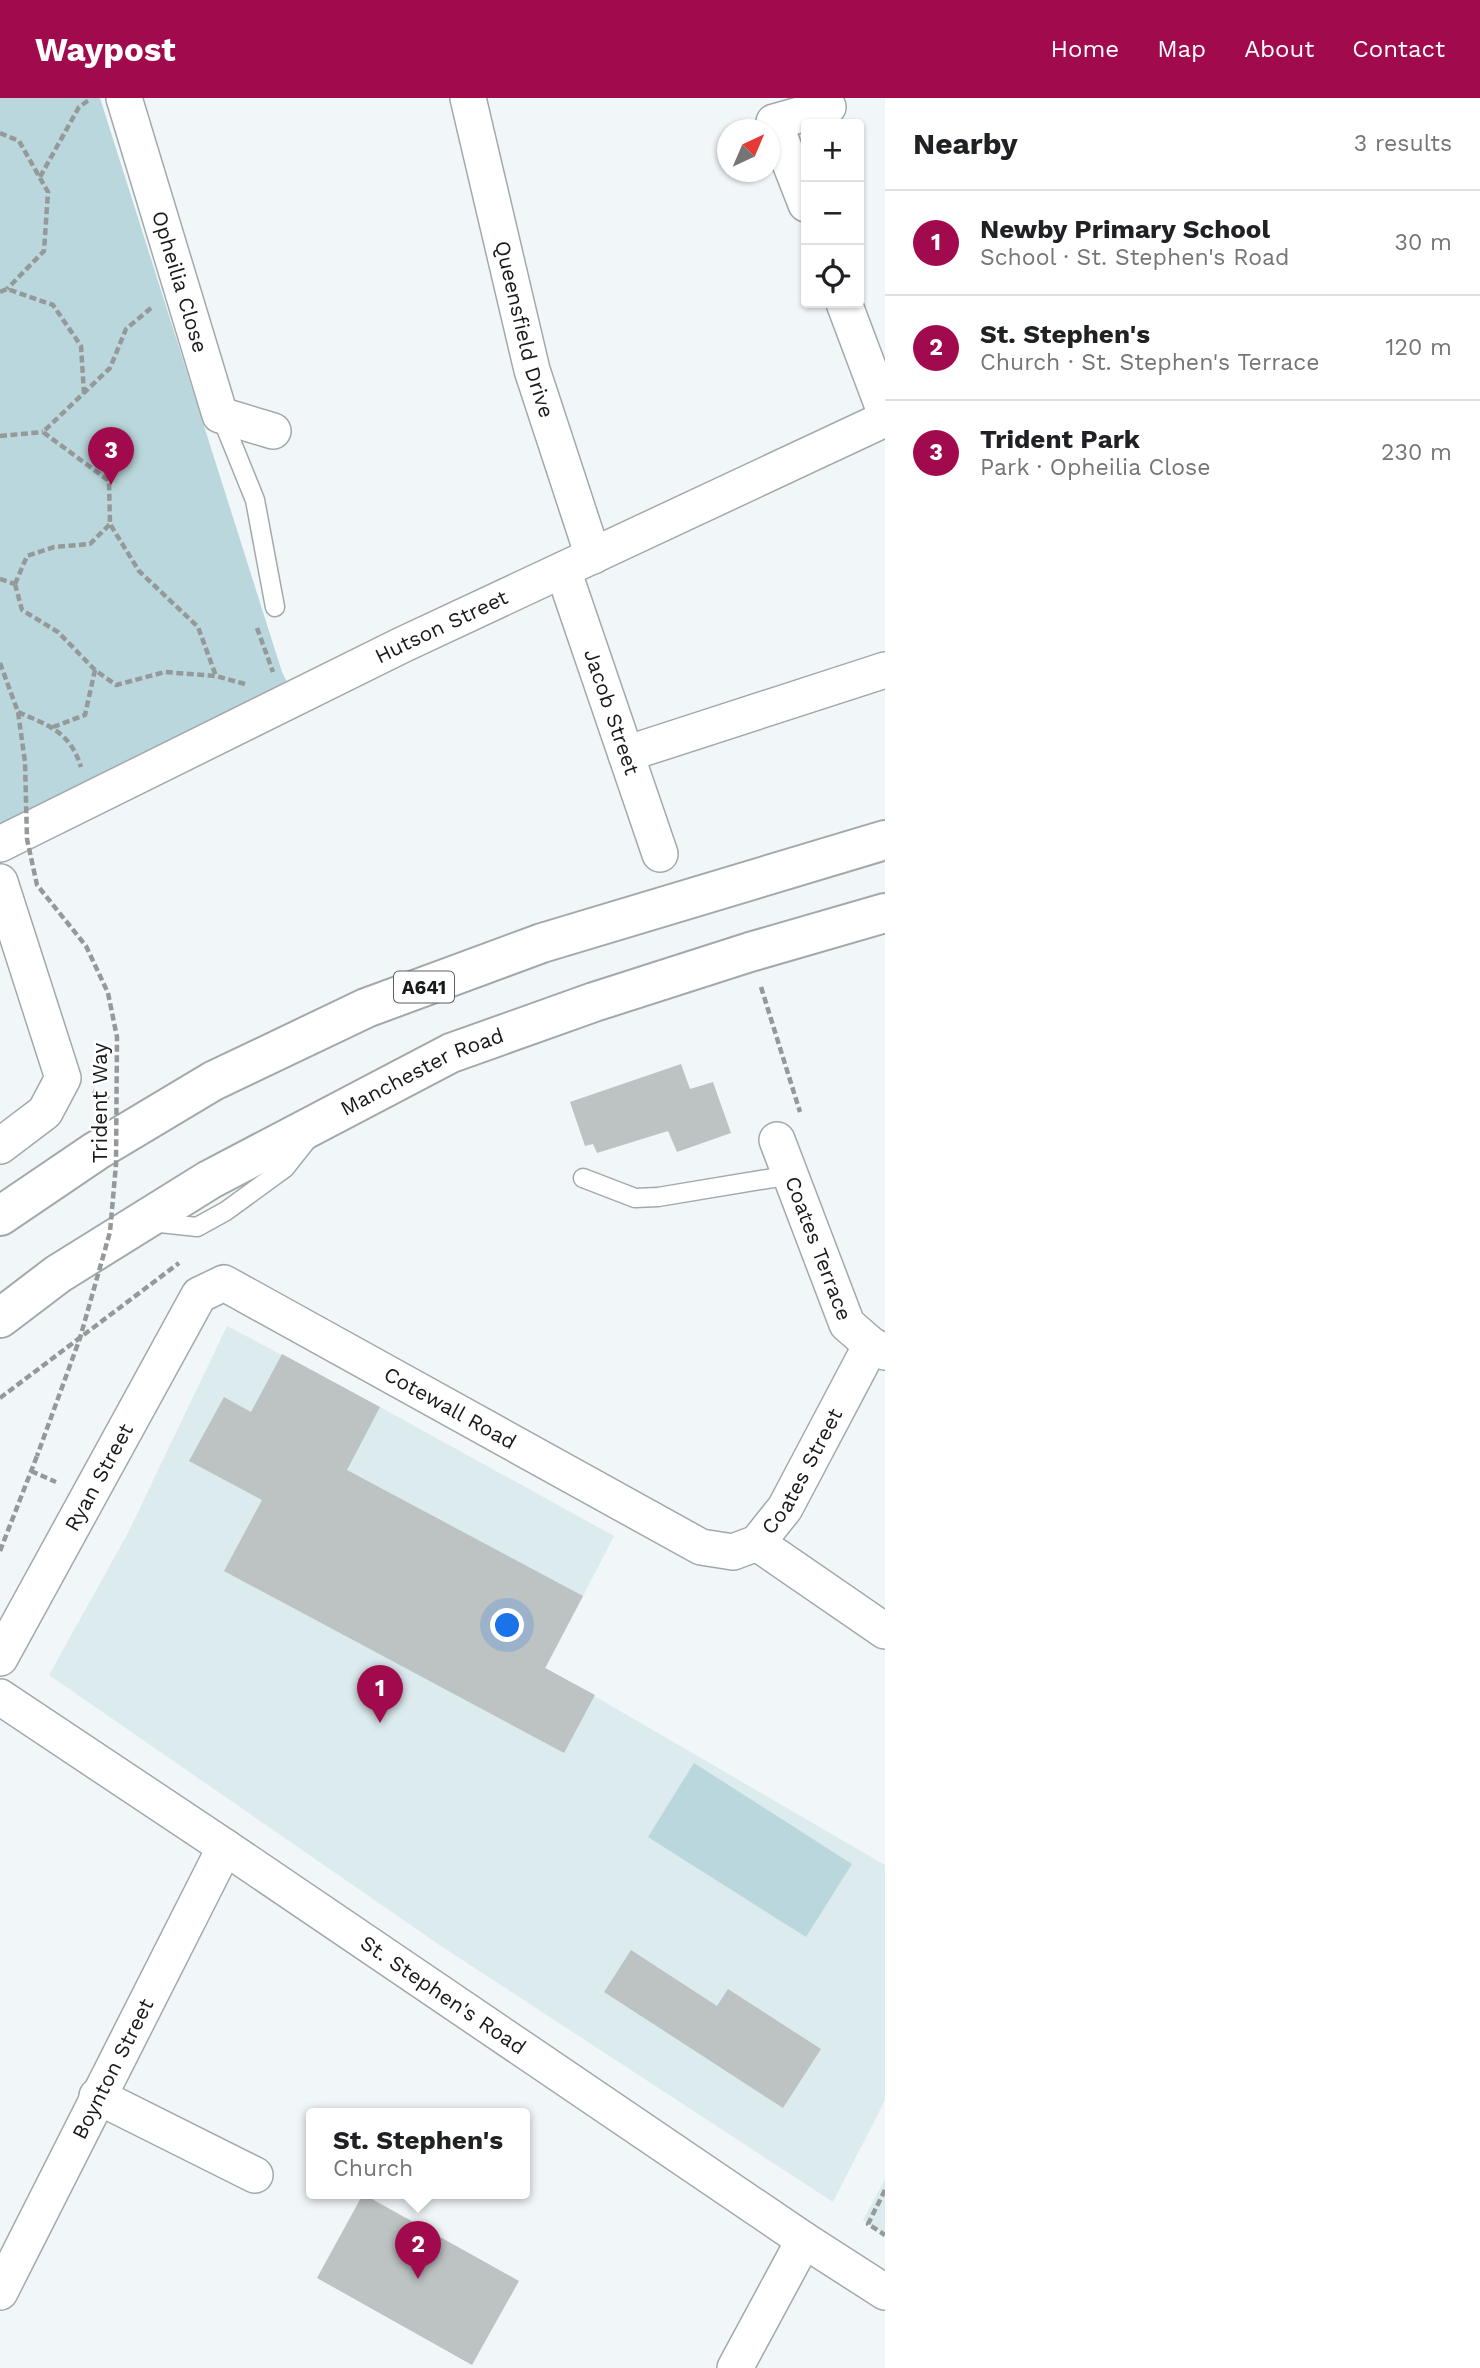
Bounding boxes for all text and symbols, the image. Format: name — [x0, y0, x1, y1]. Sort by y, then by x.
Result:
text: Waypost — [35, 30, 176, 69]
text: Home — [1051, 35, 1119, 63]
text: Map — [1157, 35, 1206, 63]
text: About — [1244, 35, 1314, 63]
text: Contact — [1352, 35, 1445, 63]
north arrow — [717, 119, 780, 182]
map controls — [801, 119, 864, 308]
button: + — [801, 119, 864, 182]
text: Nearby — [913, 126, 1018, 161]
text: 3 results — [1354, 130, 1452, 157]
button: − — [801, 182, 864, 245]
street label: Opheilia Close — [147, 208, 213, 355]
text: Newby Primary School — [980, 214, 1270, 244]
text: 1 — [931, 229, 941, 256]
text: 30 m — [1395, 229, 1452, 256]
street label: Queensfield Drive — [490, 238, 560, 421]
text: School · St. Stephen's Road — [980, 244, 1289, 271]
button: locate — [801, 245, 864, 308]
text: St. Stephen's — [980, 319, 1150, 349]
text: 2 — [929, 334, 943, 361]
text: 120 m — [1386, 334, 1452, 361]
text: Church · St. Stephen's Terrace — [980, 349, 1320, 376]
text: Trident Park — [980, 424, 1140, 454]
pin: 3 — [88, 427, 134, 485]
text: 3 — [929, 439, 943, 466]
text: 230 m — [1381, 439, 1452, 466]
text: Park · Opheilia Close — [980, 454, 1210, 481]
street label: Hutson Street — [371, 584, 512, 668]
street label: Jacob Street — [579, 646, 645, 778]
road number: A641 — [394, 972, 454, 1002]
street label: Manchester Road — [336, 1022, 507, 1121]
street label: Trident Way — [87, 1043, 112, 1163]
street label: Coates Terrace — [780, 1173, 857, 1324]
street label: Cotewall Road — [380, 1361, 521, 1454]
street label: Coates Street — [756, 1404, 847, 1539]
street label: Ryan Street — [59, 1419, 138, 1535]
your location — [490, 1608, 524, 1642]
pin: 1 — [357, 1665, 403, 1723]
street label: St. Stephen's Road — [356, 1930, 531, 2060]
street label: Boynton Street — [66, 1994, 158, 2143]
popup — [306, 2108, 530, 2199]
text: St. Stephen's — [333, 2125, 503, 2155]
text: Church — [333, 2155, 413, 2182]
pin: 2 — [395, 2221, 441, 2279]

